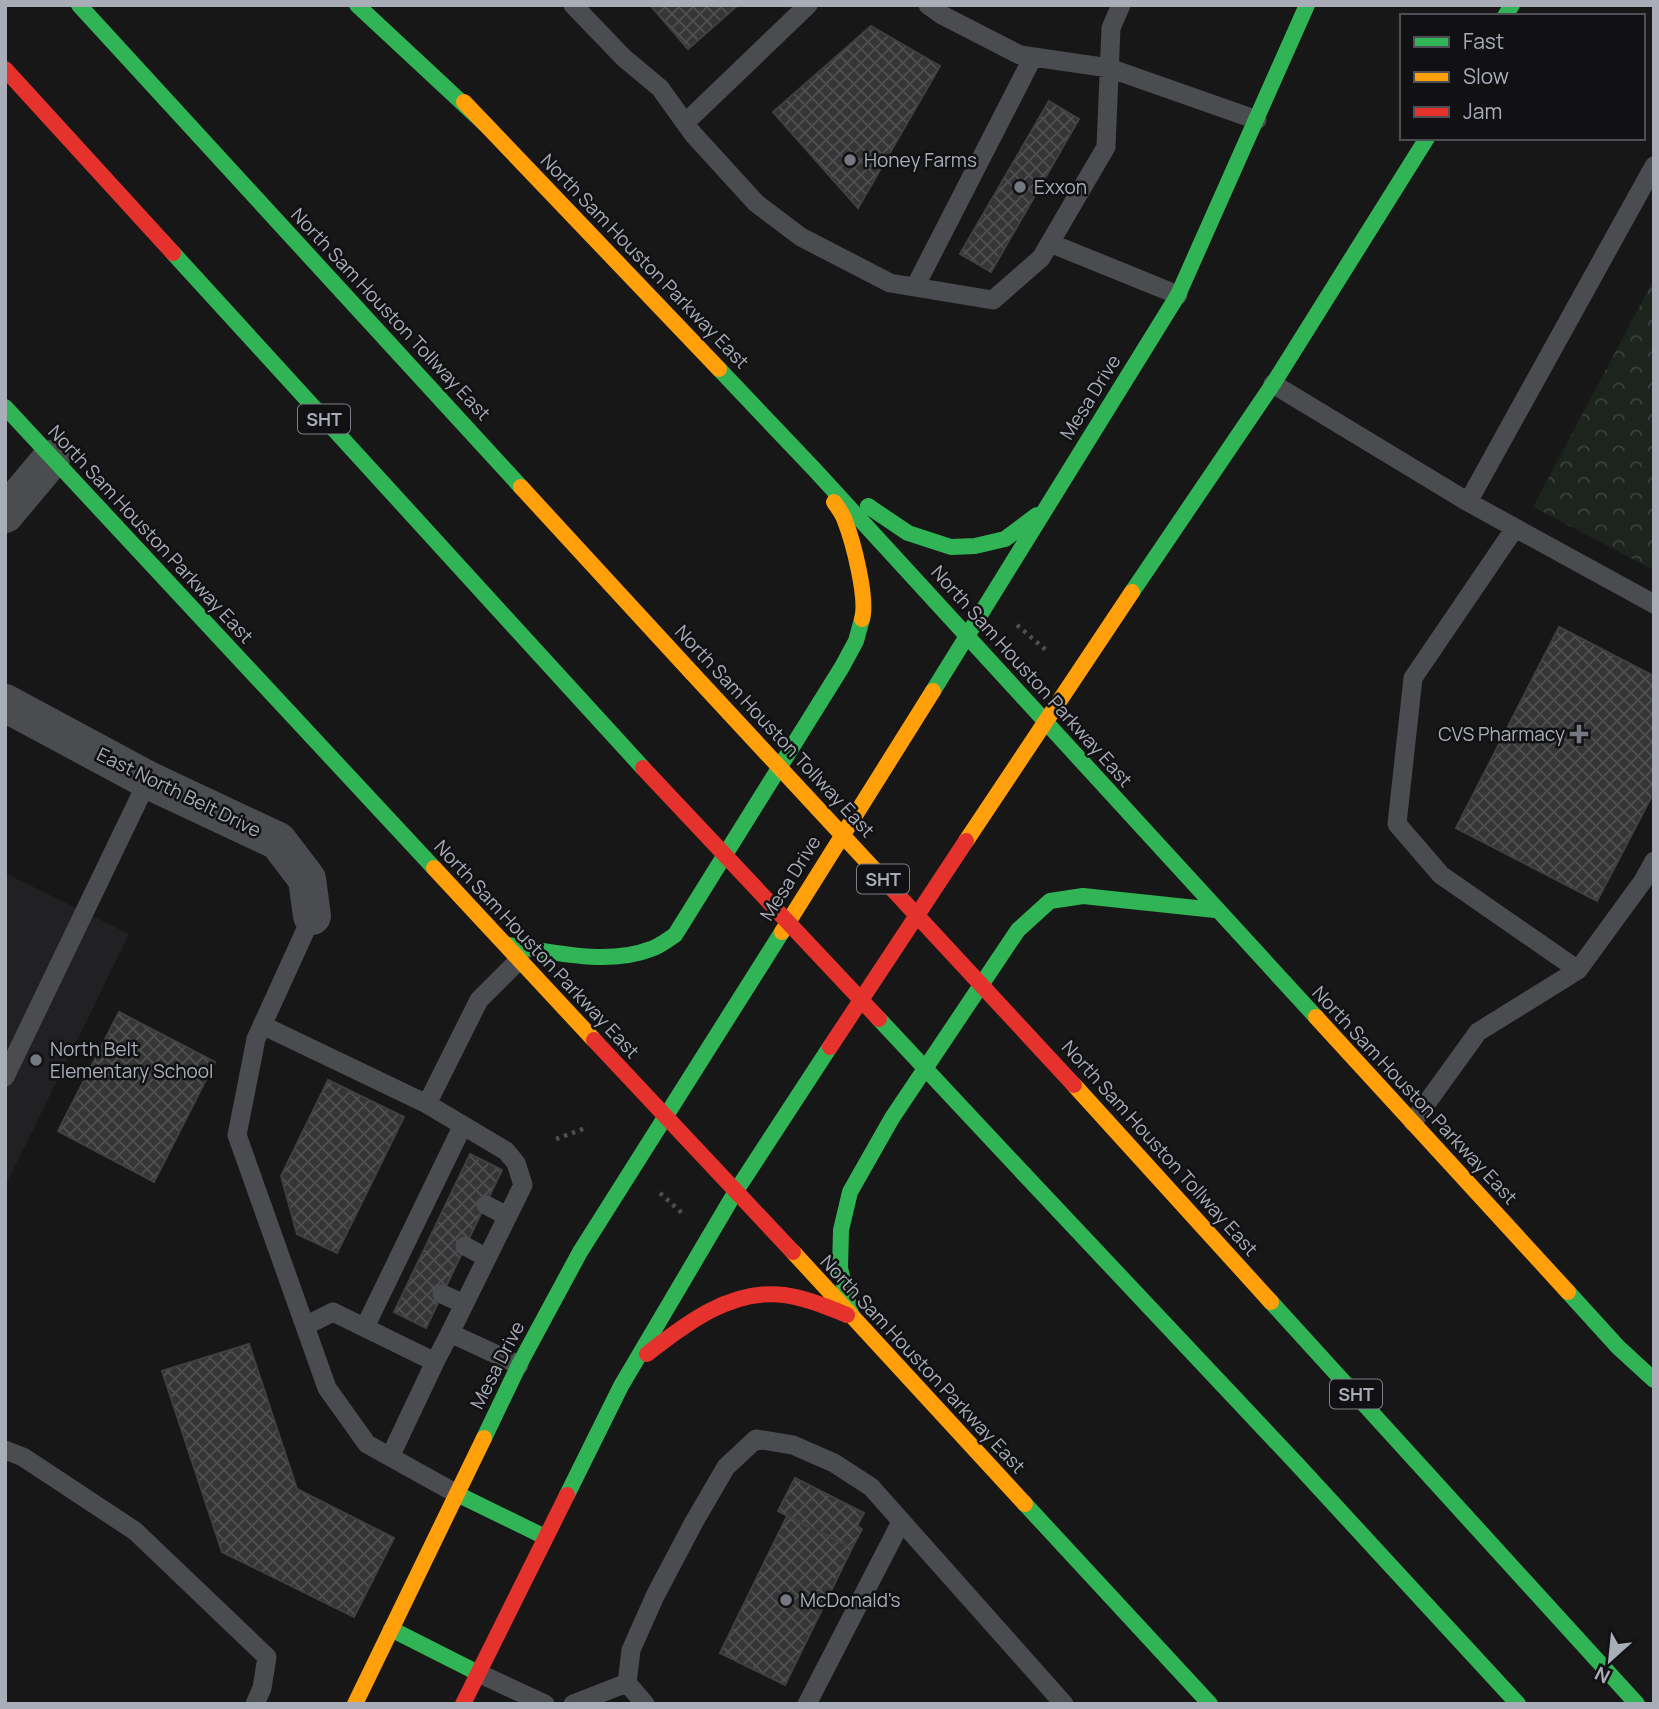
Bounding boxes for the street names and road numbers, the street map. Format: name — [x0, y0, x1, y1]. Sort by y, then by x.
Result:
street label: North Sam Houston Parkway East — [535, 148, 755, 374]
street label: North Sam Houston Tollway East — [285, 202, 497, 426]
street label: Mesa Drive — [1054, 349, 1126, 445]
road number: SHT — [298, 404, 350, 433]
street label: North Sam Houston Parkway East — [43, 419, 259, 649]
street label: North Sam Houston Parkway East — [925, 560, 1139, 792]
street label: North Sam Houston Tollway East — [669, 619, 881, 843]
street label: East North Belt Drive — [93, 741, 265, 843]
street label: Mesa Drive — [754, 830, 826, 926]
street label: North Sam Houston Parkway East — [429, 834, 645, 1064]
road number: SHT — [857, 864, 909, 894]
street label: North Sam Houston Parkway East — [1307, 980, 1523, 1210]
street label: North Sam Houston Tollway East — [1056, 1035, 1264, 1261]
street label: North Sam Houston Parkway East — [815, 1249, 1031, 1479]
street label: Mesa Drive — [464, 1316, 530, 1414]
road number: SHT — [1330, 1380, 1382, 1408]

